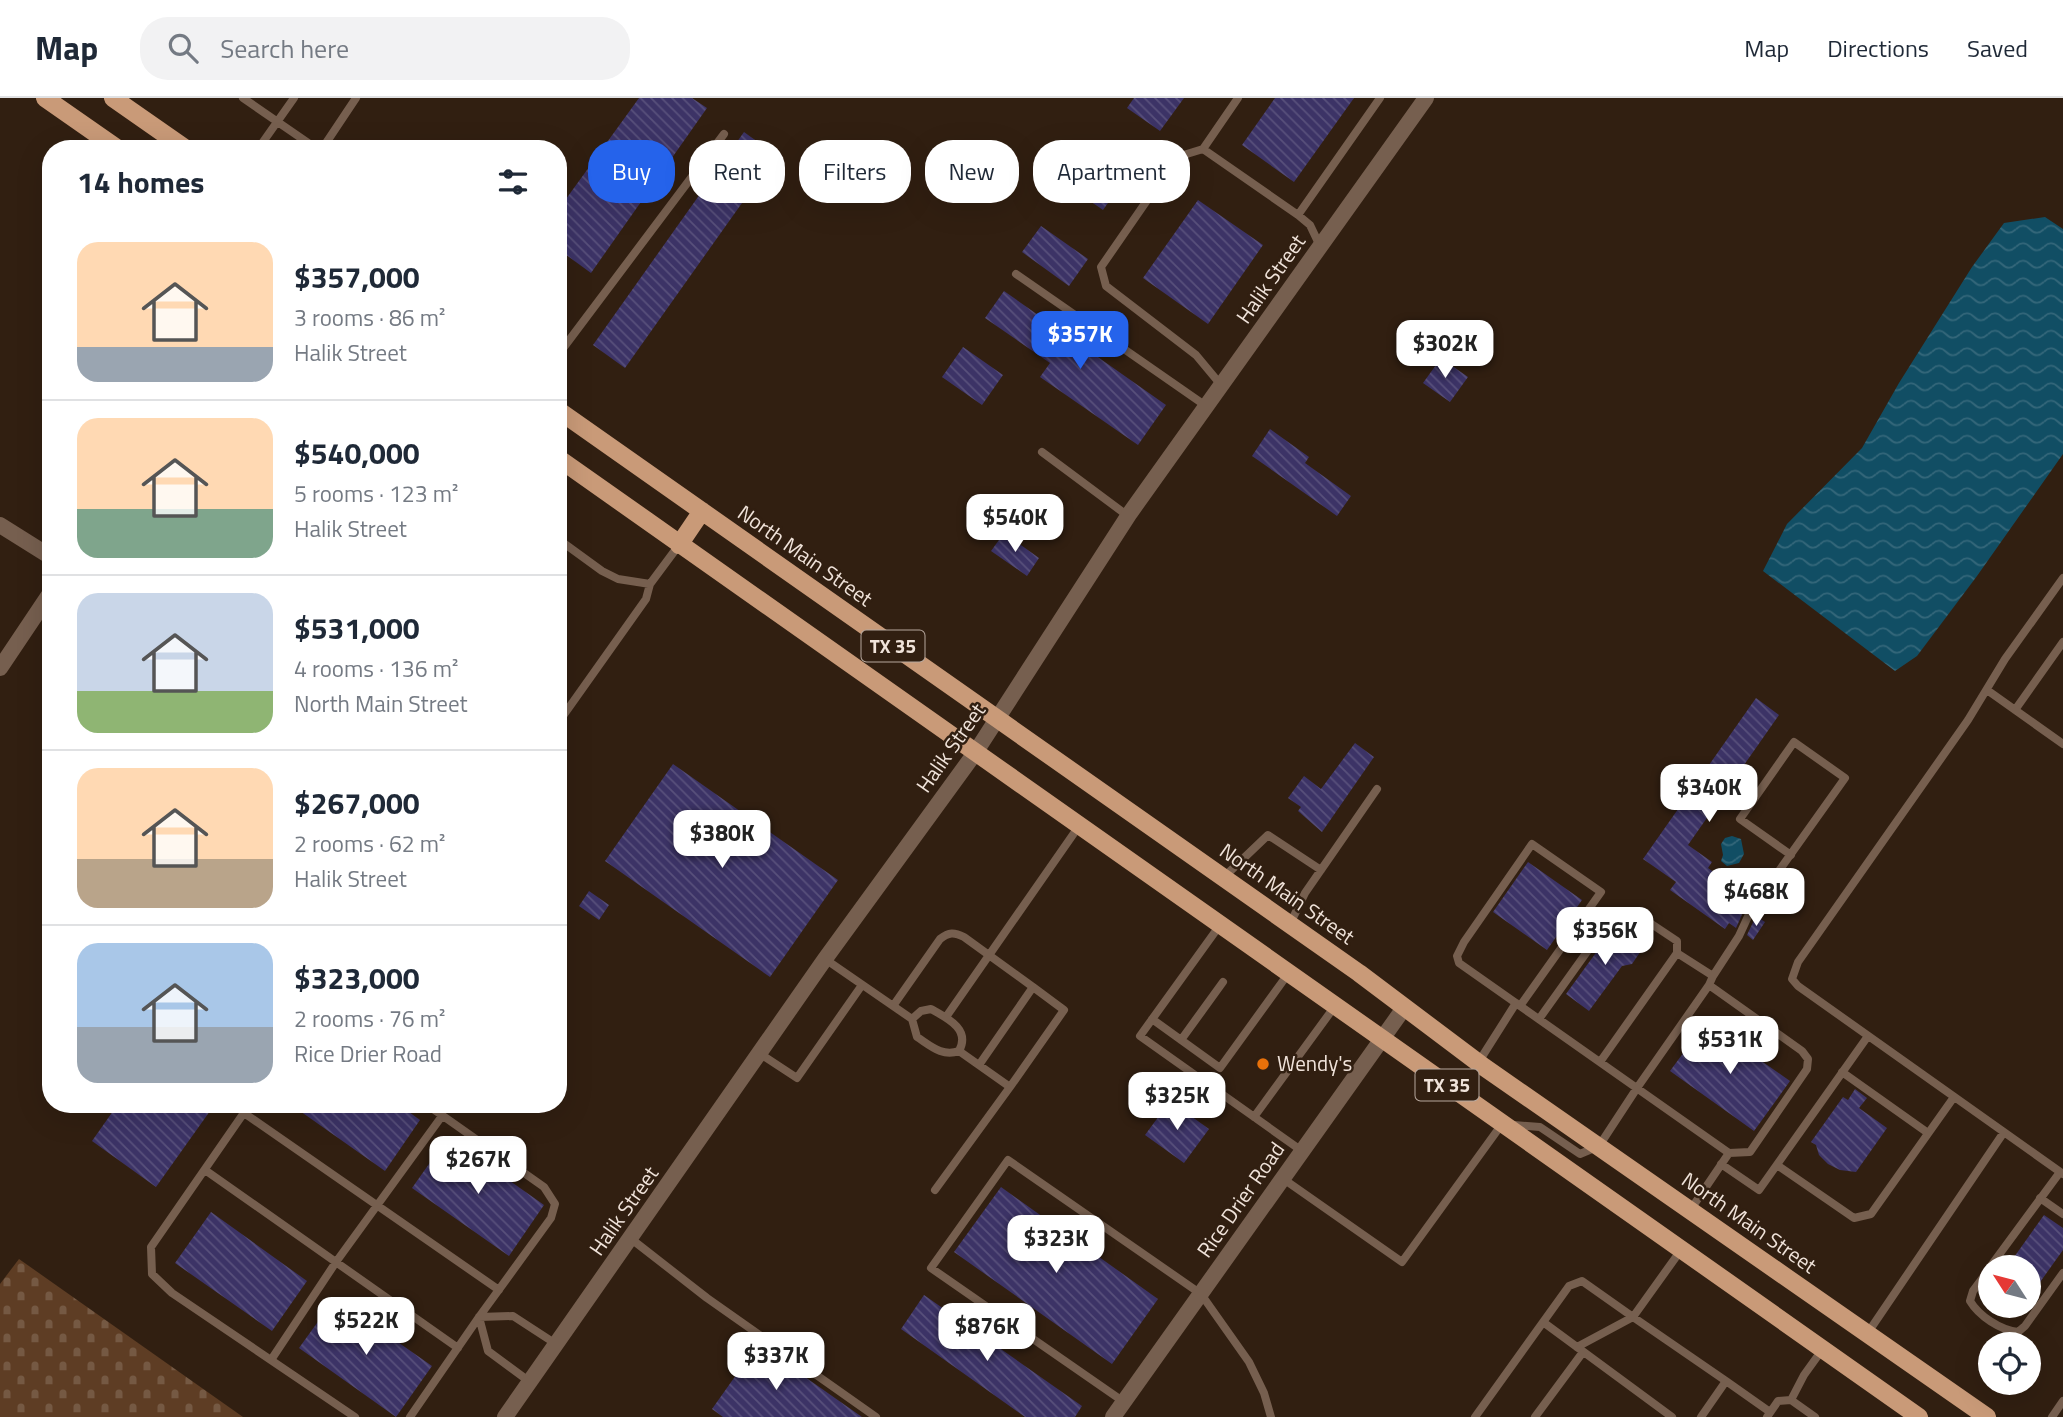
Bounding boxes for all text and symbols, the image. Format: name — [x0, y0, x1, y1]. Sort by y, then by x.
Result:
search box — [140, 17, 630, 80]
text: Map — [35, 23, 98, 73]
icon: search — [164, 29, 202, 67]
text: Search here — [220, 29, 349, 68]
text: Map — [1744, 30, 1789, 66]
text: Directions — [1827, 30, 1929, 66]
text: Saved — [1967, 30, 2028, 66]
chip: Buy — [588, 140, 675, 203]
chip: Rent — [689, 140, 785, 203]
chip: Filters — [799, 140, 911, 203]
chip: New — [925, 140, 1019, 203]
chip: Apartment — [1033, 140, 1190, 203]
text: 14 homes — [77, 159, 204, 205]
icon: filters — [494, 163, 532, 201]
street label: Halik Street — [1228, 227, 1313, 330]
text: $357,000 — [294, 254, 420, 300]
icon: home — [133, 270, 217, 354]
text: 3 rooms · 86 m² — [294, 300, 445, 335]
pin: $357K — [1031, 312, 1129, 371]
text: $357K — [1047, 316, 1113, 351]
pin: $302K — [1396, 320, 1494, 380]
text: $302K — [1412, 325, 1478, 360]
text: Halik Street — [294, 335, 407, 370]
text: $540,000 — [294, 430, 420, 476]
icon: home — [133, 446, 217, 530]
text: 5 rooms · 123 m² — [294, 476, 458, 511]
pin: $540K — [966, 494, 1064, 554]
street label: North Main Street — [731, 497, 880, 614]
text: $540K — [982, 499, 1048, 534]
text: Halik Street — [294, 511, 407, 546]
text: $531,000 — [294, 605, 420, 651]
icon: home — [133, 621, 217, 705]
road number: TX 35 — [862, 631, 924, 662]
text: 4 rooms · 136 m² — [294, 651, 458, 686]
text: North Main Street — [294, 686, 468, 721]
street label: Halik Street — [908, 696, 993, 799]
pin: $340K — [1660, 764, 1758, 824]
text: $340K — [1676, 769, 1742, 804]
text: $267,000 — [294, 780, 420, 826]
icon: home — [133, 796, 217, 880]
pin: $380K — [673, 810, 771, 870]
text: $380K — [689, 815, 755, 850]
text: 2 rooms · 62 m² — [294, 826, 445, 861]
street label: North Main Street — [1213, 835, 1362, 952]
text: Halik Street — [294, 861, 407, 896]
pin: $468K — [1707, 868, 1805, 928]
text: $468K — [1723, 873, 1789, 908]
pin: $356K — [1556, 908, 1654, 967]
text: $356K — [1572, 912, 1638, 947]
text: $323,000 — [294, 955, 420, 1001]
icon: home — [133, 971, 217, 1055]
text: 2 rooms · 76 m² — [294, 1001, 445, 1036]
pin: $531K — [1681, 1016, 1779, 1076]
text: $531K — [1697, 1021, 1763, 1056]
text: Rice Drier Road — [294, 1036, 442, 1071]
place label: Wendy's — [1277, 1047, 1352, 1079]
marker: Wendy's — [1255, 1056, 1271, 1072]
road number: TX 35 — [1416, 1070, 1478, 1100]
pin: $325K — [1128, 1072, 1226, 1132]
text: $325K — [1144, 1077, 1210, 1112]
street label: Rice Drier Road — [1188, 1135, 1292, 1264]
pin: $267K — [429, 1136, 527, 1196]
text: $267K — [445, 1141, 511, 1176]
street label: Halik Street — [581, 1159, 666, 1262]
street label: North Main Street — [1675, 1164, 1824, 1281]
pin: $323K — [1007, 1216, 1105, 1275]
text: $323K — [1023, 1220, 1089, 1255]
north arrow — [1978, 1255, 2040, 1318]
map controls — [1978, 1255, 2041, 1395]
pin: $522K — [317, 1298, 415, 1357]
text: $522K — [333, 1302, 399, 1337]
pin: $876K — [938, 1304, 1036, 1363]
text: $876K — [954, 1308, 1020, 1343]
pin: $337K — [727, 1332, 825, 1392]
button: locate — [1978, 1332, 2041, 1395]
text: $337K — [743, 1337, 809, 1372]

